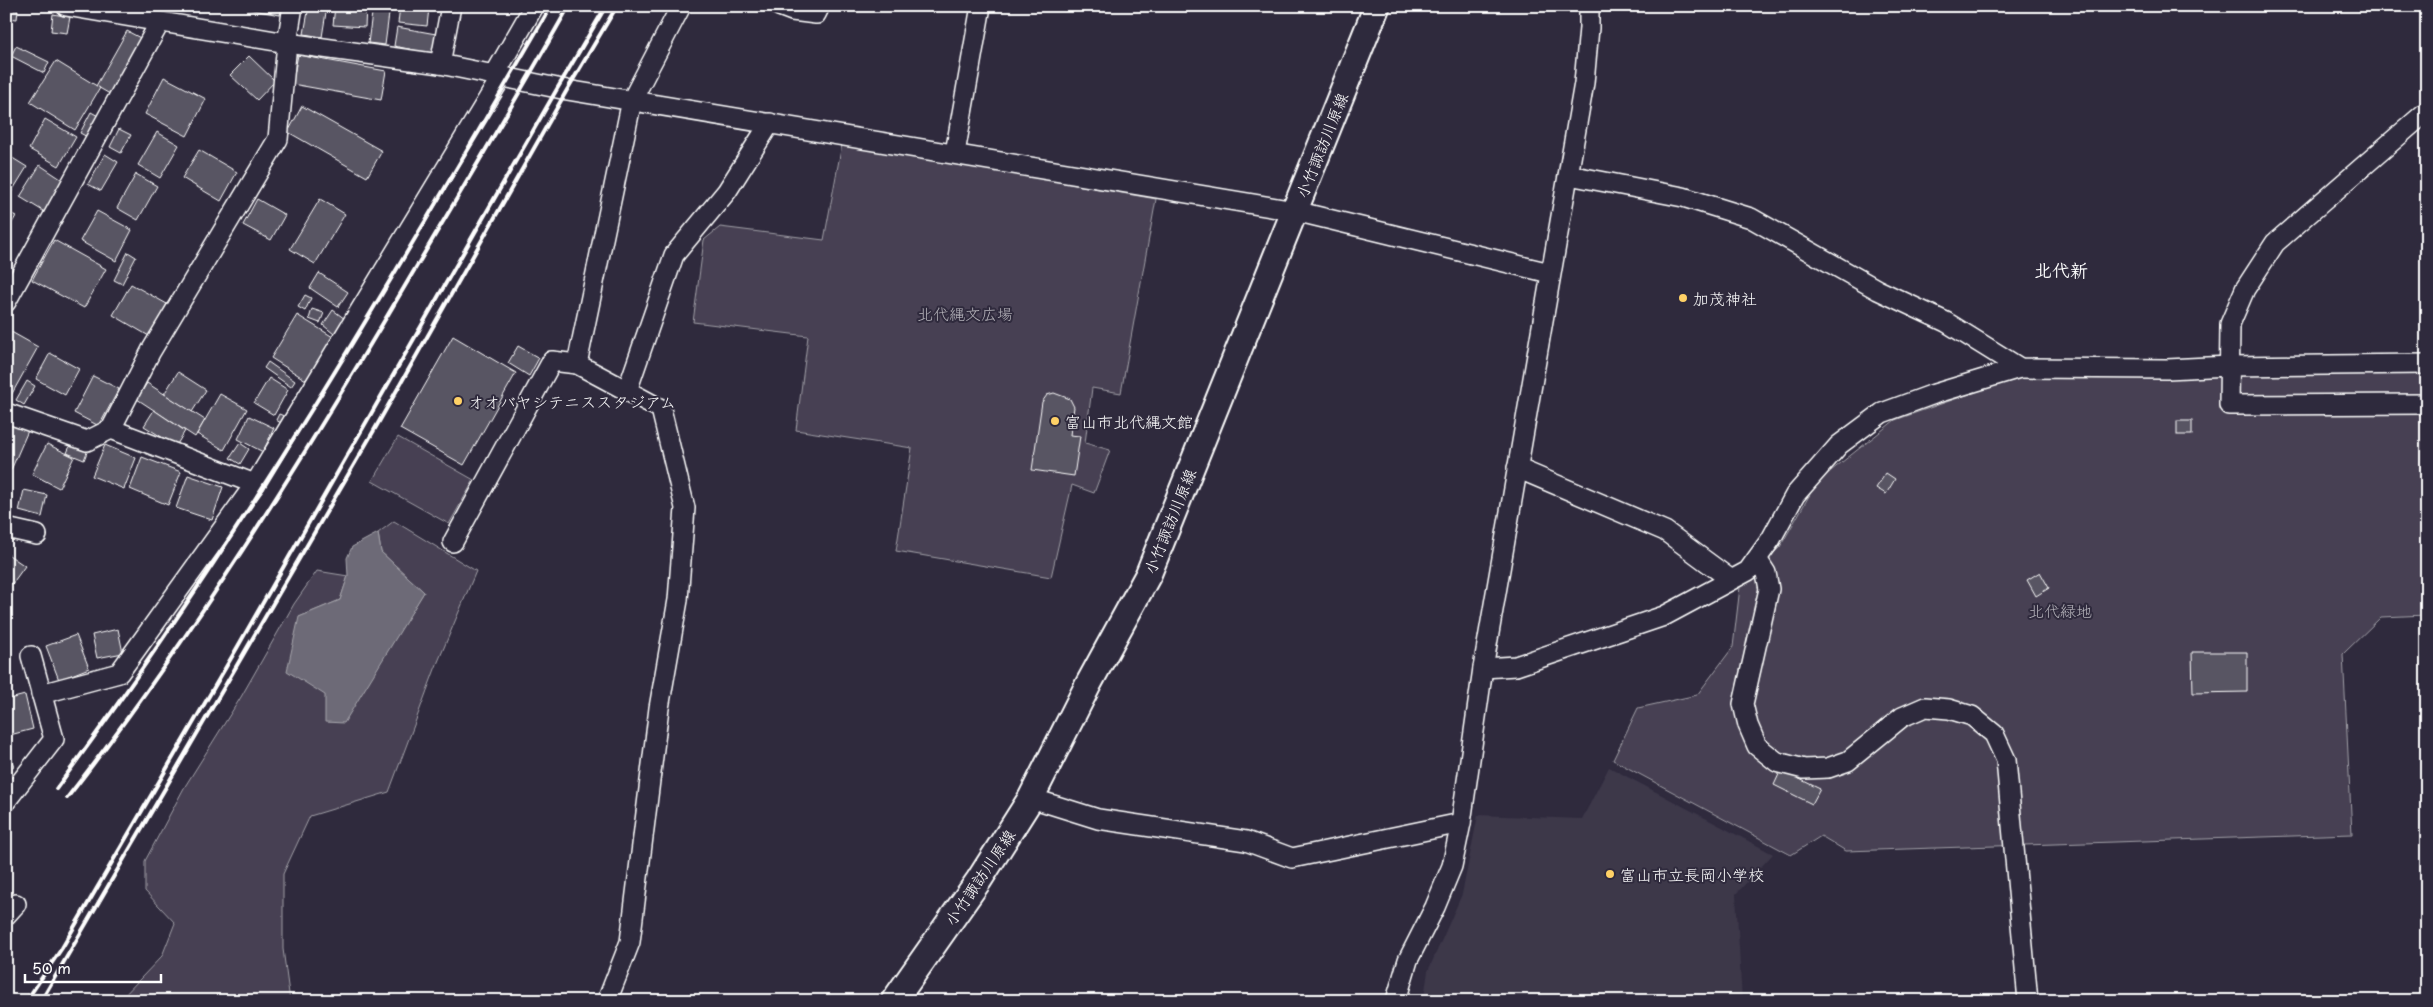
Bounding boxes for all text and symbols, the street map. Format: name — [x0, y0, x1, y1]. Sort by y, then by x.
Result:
street label: 小竹諏訪川原線 — [1289, 89, 1353, 201]
district label: 北代新 — [2034, 256, 2088, 283]
place label: 加茂神社 — [1693, 286, 1757, 310]
marker: 加茂神社 — [1677, 292, 1689, 304]
park label: 北代縄文広場 — [917, 301, 1013, 325]
place label: オオバヤシテニススタジアム — [468, 389, 676, 413]
marker: オオバヤシテニススタジアム — [452, 395, 464, 407]
place label: 富山市北代縄文館 — [1065, 409, 1193, 433]
marker: 富山市北代縄文館 — [1049, 415, 1061, 427]
street label: 小竹諏訪川原線 — [1137, 465, 1201, 577]
park label: 北代緑地 — [2028, 598, 2092, 622]
street label: 小竹諏訪川原線 — [938, 824, 1020, 930]
place label: 富山市立長岡小学校 — [1620, 862, 1764, 886]
marker: 富山市立長岡小学校 — [1604, 868, 1616, 880]
scale bar — [25, 952, 161, 984]
text: 50 m — [32, 956, 71, 979]

